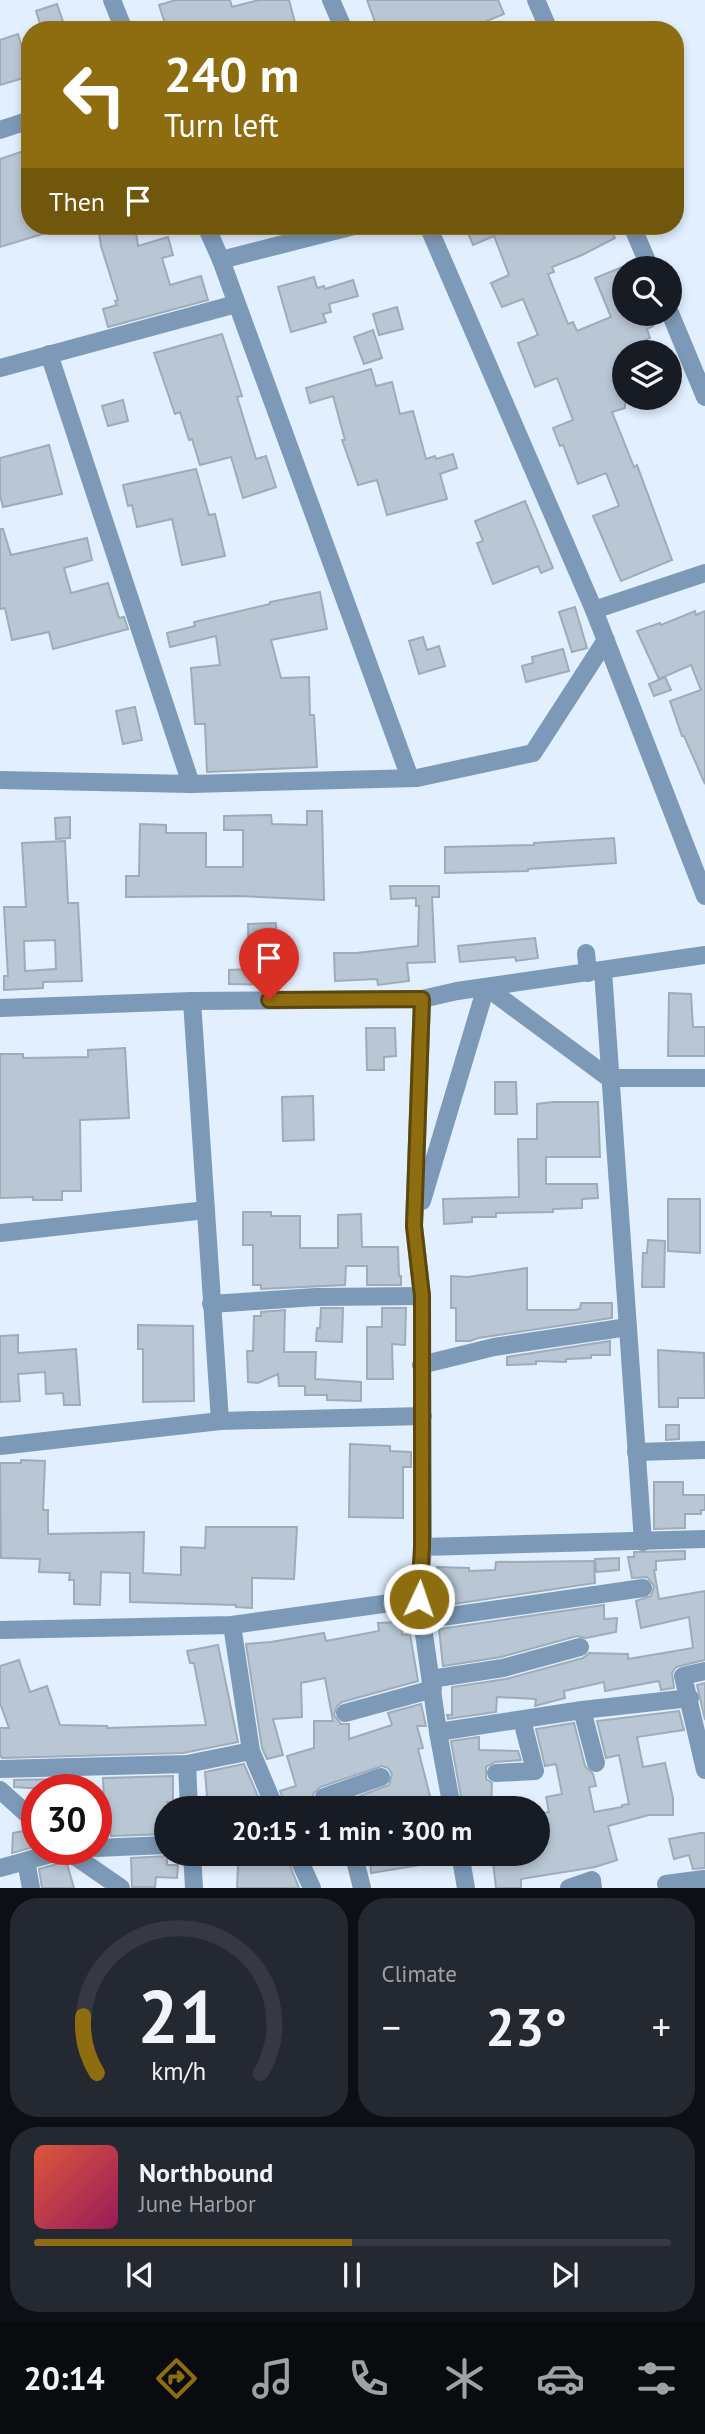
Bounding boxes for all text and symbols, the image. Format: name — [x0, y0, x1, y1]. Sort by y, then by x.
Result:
text: 240 m — [164, 42, 299, 106]
icon: left — [49, 49, 140, 140]
text: Turn left — [164, 104, 279, 146]
icon: arrive — [119, 182, 157, 220]
text: Then — [49, 185, 105, 218]
map controls — [612, 256, 682, 410]
button: search — [612, 256, 682, 326]
button: layers — [612, 340, 682, 410]
pin — [239, 928, 299, 1000]
icon: arrive — [250, 939, 288, 977]
position arrow — [382, 1562, 456, 1636]
speed limit sign: 30 — [21, 1774, 112, 1865]
text: 20:15 · 1 min · 300 m — [232, 1814, 472, 1847]
text: Climate — [382, 1959, 457, 1988]
text: 21 — [137, 1970, 220, 2064]
text: 23° — [485, 1993, 567, 2060]
text: − — [382, 2002, 401, 2051]
text: + — [652, 2002, 671, 2051]
text: km/h — [151, 2055, 206, 2087]
text: Northbound — [139, 2156, 273, 2189]
text: June Harbor — [139, 2189, 256, 2218]
icon: previous — [121, 2256, 159, 2294]
icon: pause — [333, 2256, 371, 2294]
icon: next — [546, 2256, 584, 2294]
icon: directions — [152, 2354, 201, 2403]
icon: music — [248, 2354, 297, 2403]
icon: phone — [344, 2354, 393, 2403]
icon: climate — [440, 2354, 489, 2403]
icon: car — [536, 2354, 585, 2403]
icon: filters — [632, 2354, 681, 2403]
text: 20:14 — [24, 2357, 105, 2399]

